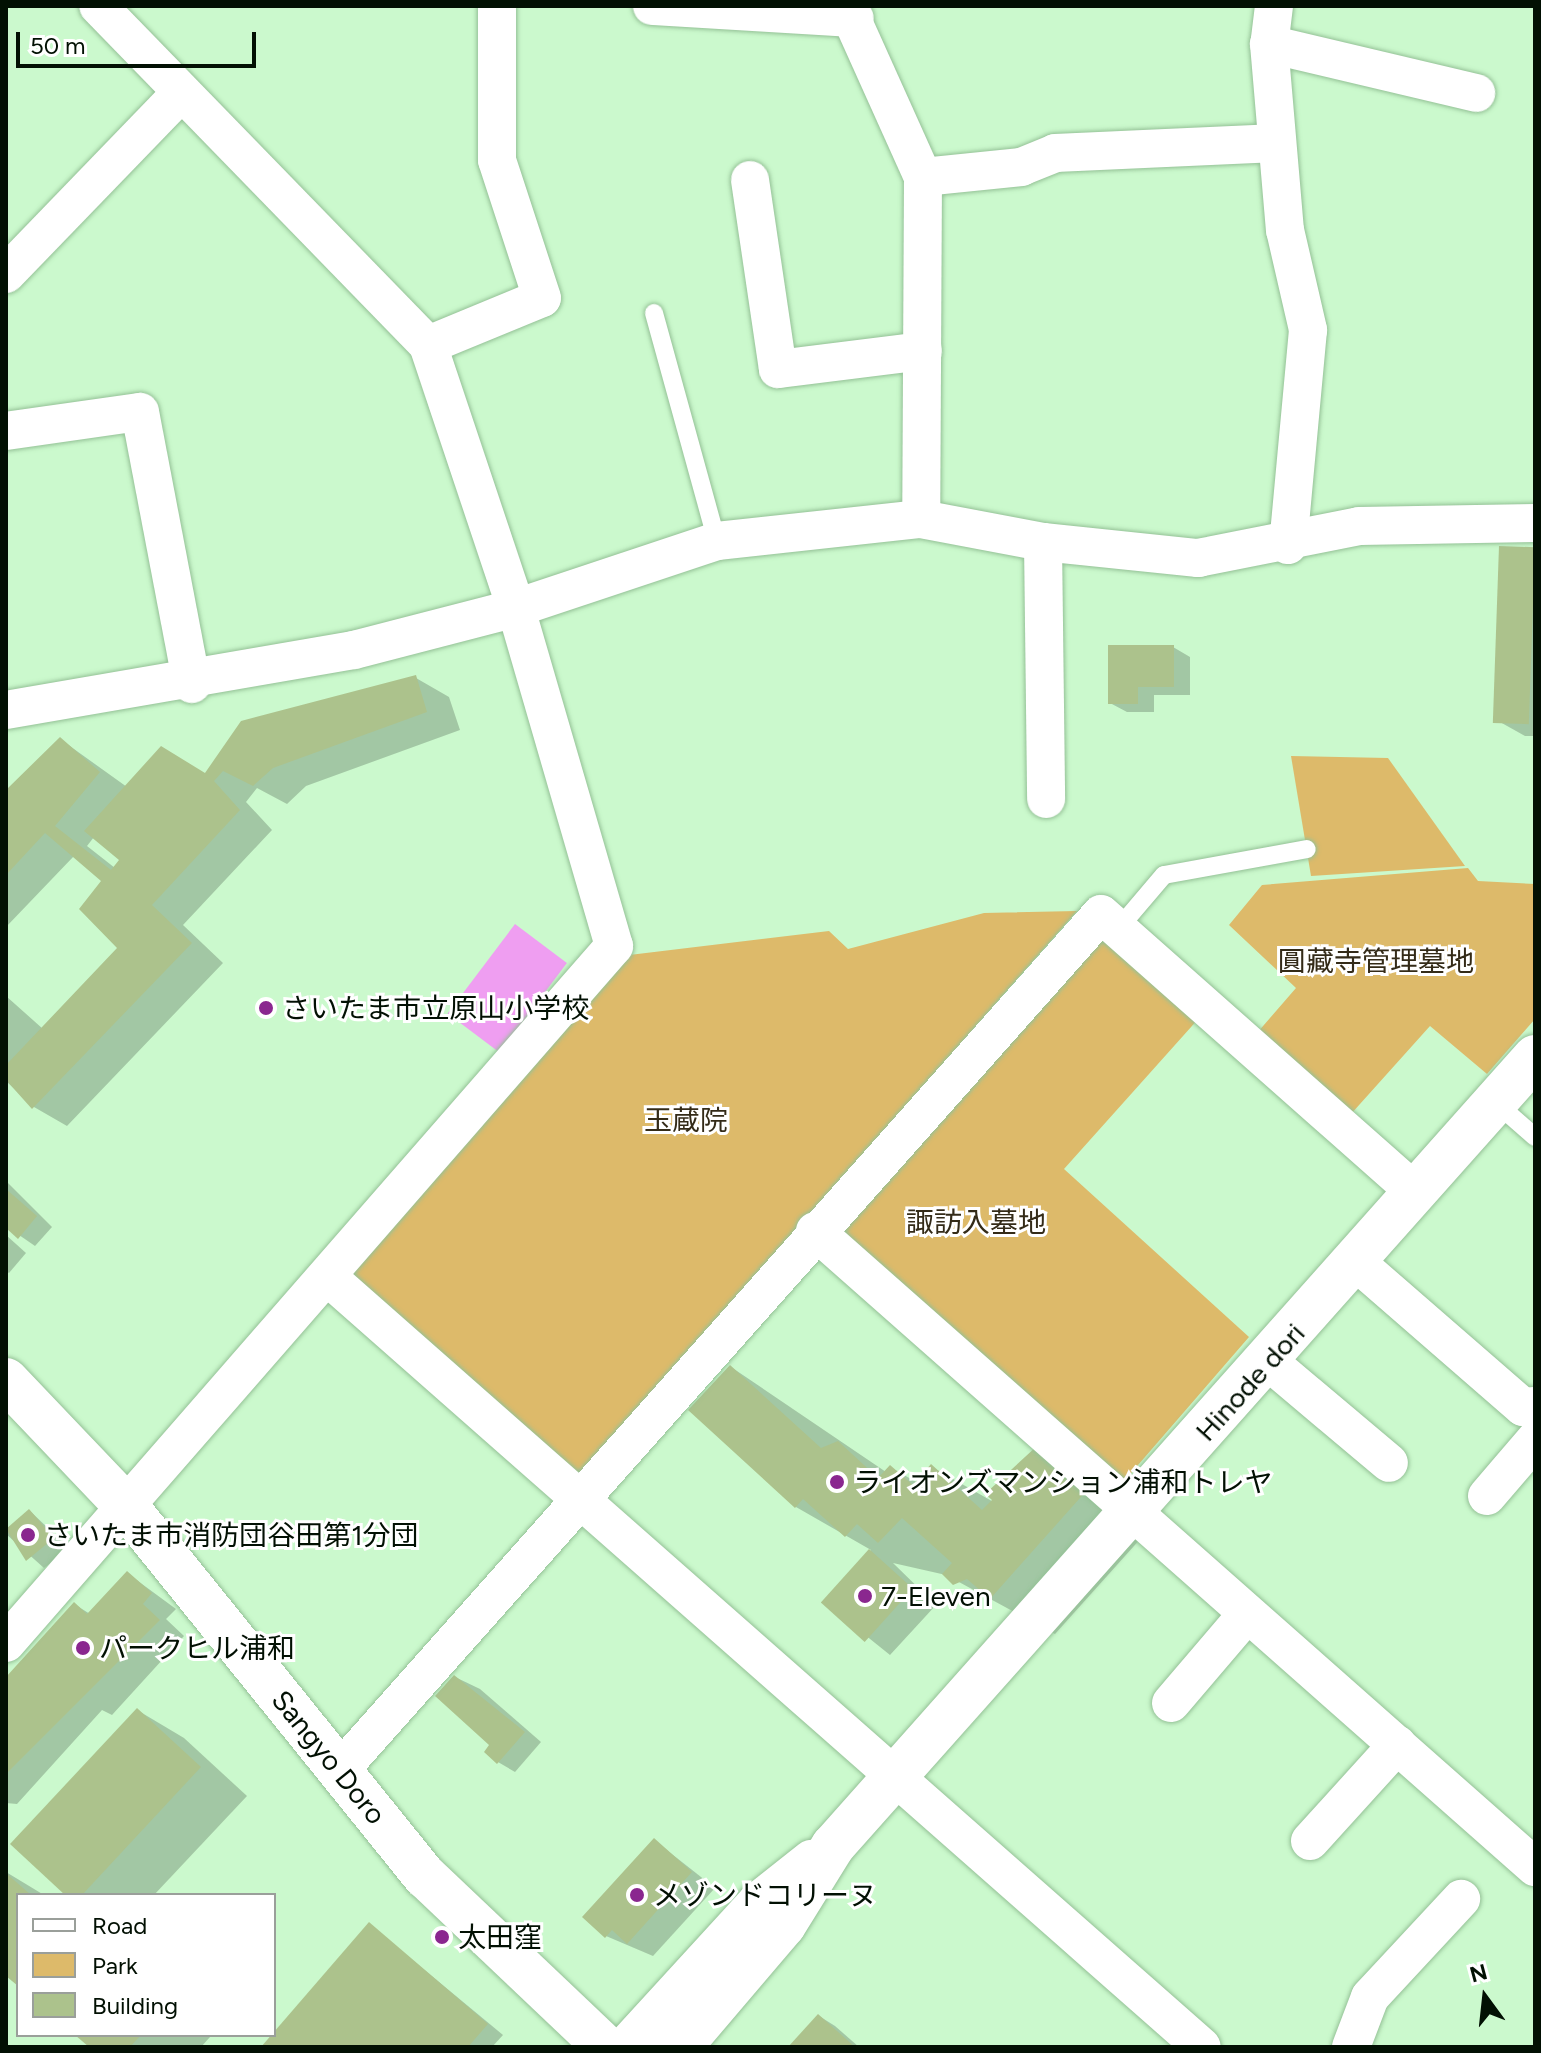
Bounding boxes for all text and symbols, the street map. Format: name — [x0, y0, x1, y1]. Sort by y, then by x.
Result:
scale bar — [20, 16, 260, 66]
text: 50 m — [30, 31, 86, 60]
park label: 圓藏寺管理墓地 — [1278, 944, 1474, 978]
place label: さいたま市立原山小学校 — [282, 991, 590, 1025]
marker: さいたま市立原山小学校 — [257, 999, 275, 1017]
park label: 玉蔵院 — [644, 1103, 728, 1137]
park label: 諏訪入墓地 — [906, 1205, 1046, 1239]
street label: Hinode dori — [1188, 1316, 1312, 1448]
place label: ライオンズマンション浦和トレヤ — [853, 1465, 1273, 1499]
marker: ライオンズマンション浦和トレヤ — [828, 1473, 846, 1491]
place label: さいたま市消防団谷田第1分団 — [44, 1518, 420, 1552]
marker: さいたま市消防団谷田第1分団 — [19, 1526, 37, 1544]
place label: 7-Eleven — [881, 1579, 991, 1613]
marker: 7-Eleven — [856, 1587, 874, 1605]
place label: パークヒル浦和 — [99, 1631, 295, 1665]
marker: パークヒル浦和 — [74, 1639, 92, 1657]
street label: Sangyo Doro — [265, 1683, 393, 1831]
place label: メゾンドコリーヌ — [653, 1878, 877, 1912]
marker: メゾンドコリーヌ — [628, 1886, 646, 1904]
legend — [16, 1893, 276, 2037]
text: Road — [92, 1911, 147, 1940]
place label: 太田窪 — [458, 1920, 542, 1954]
marker: 太田窪 — [433, 1928, 451, 1946]
text: Park — [92, 1951, 138, 1980]
north arrow — [1445, 1957, 1525, 2037]
text: N — [1467, 1958, 1490, 1989]
text: Building — [92, 1991, 178, 2020]

